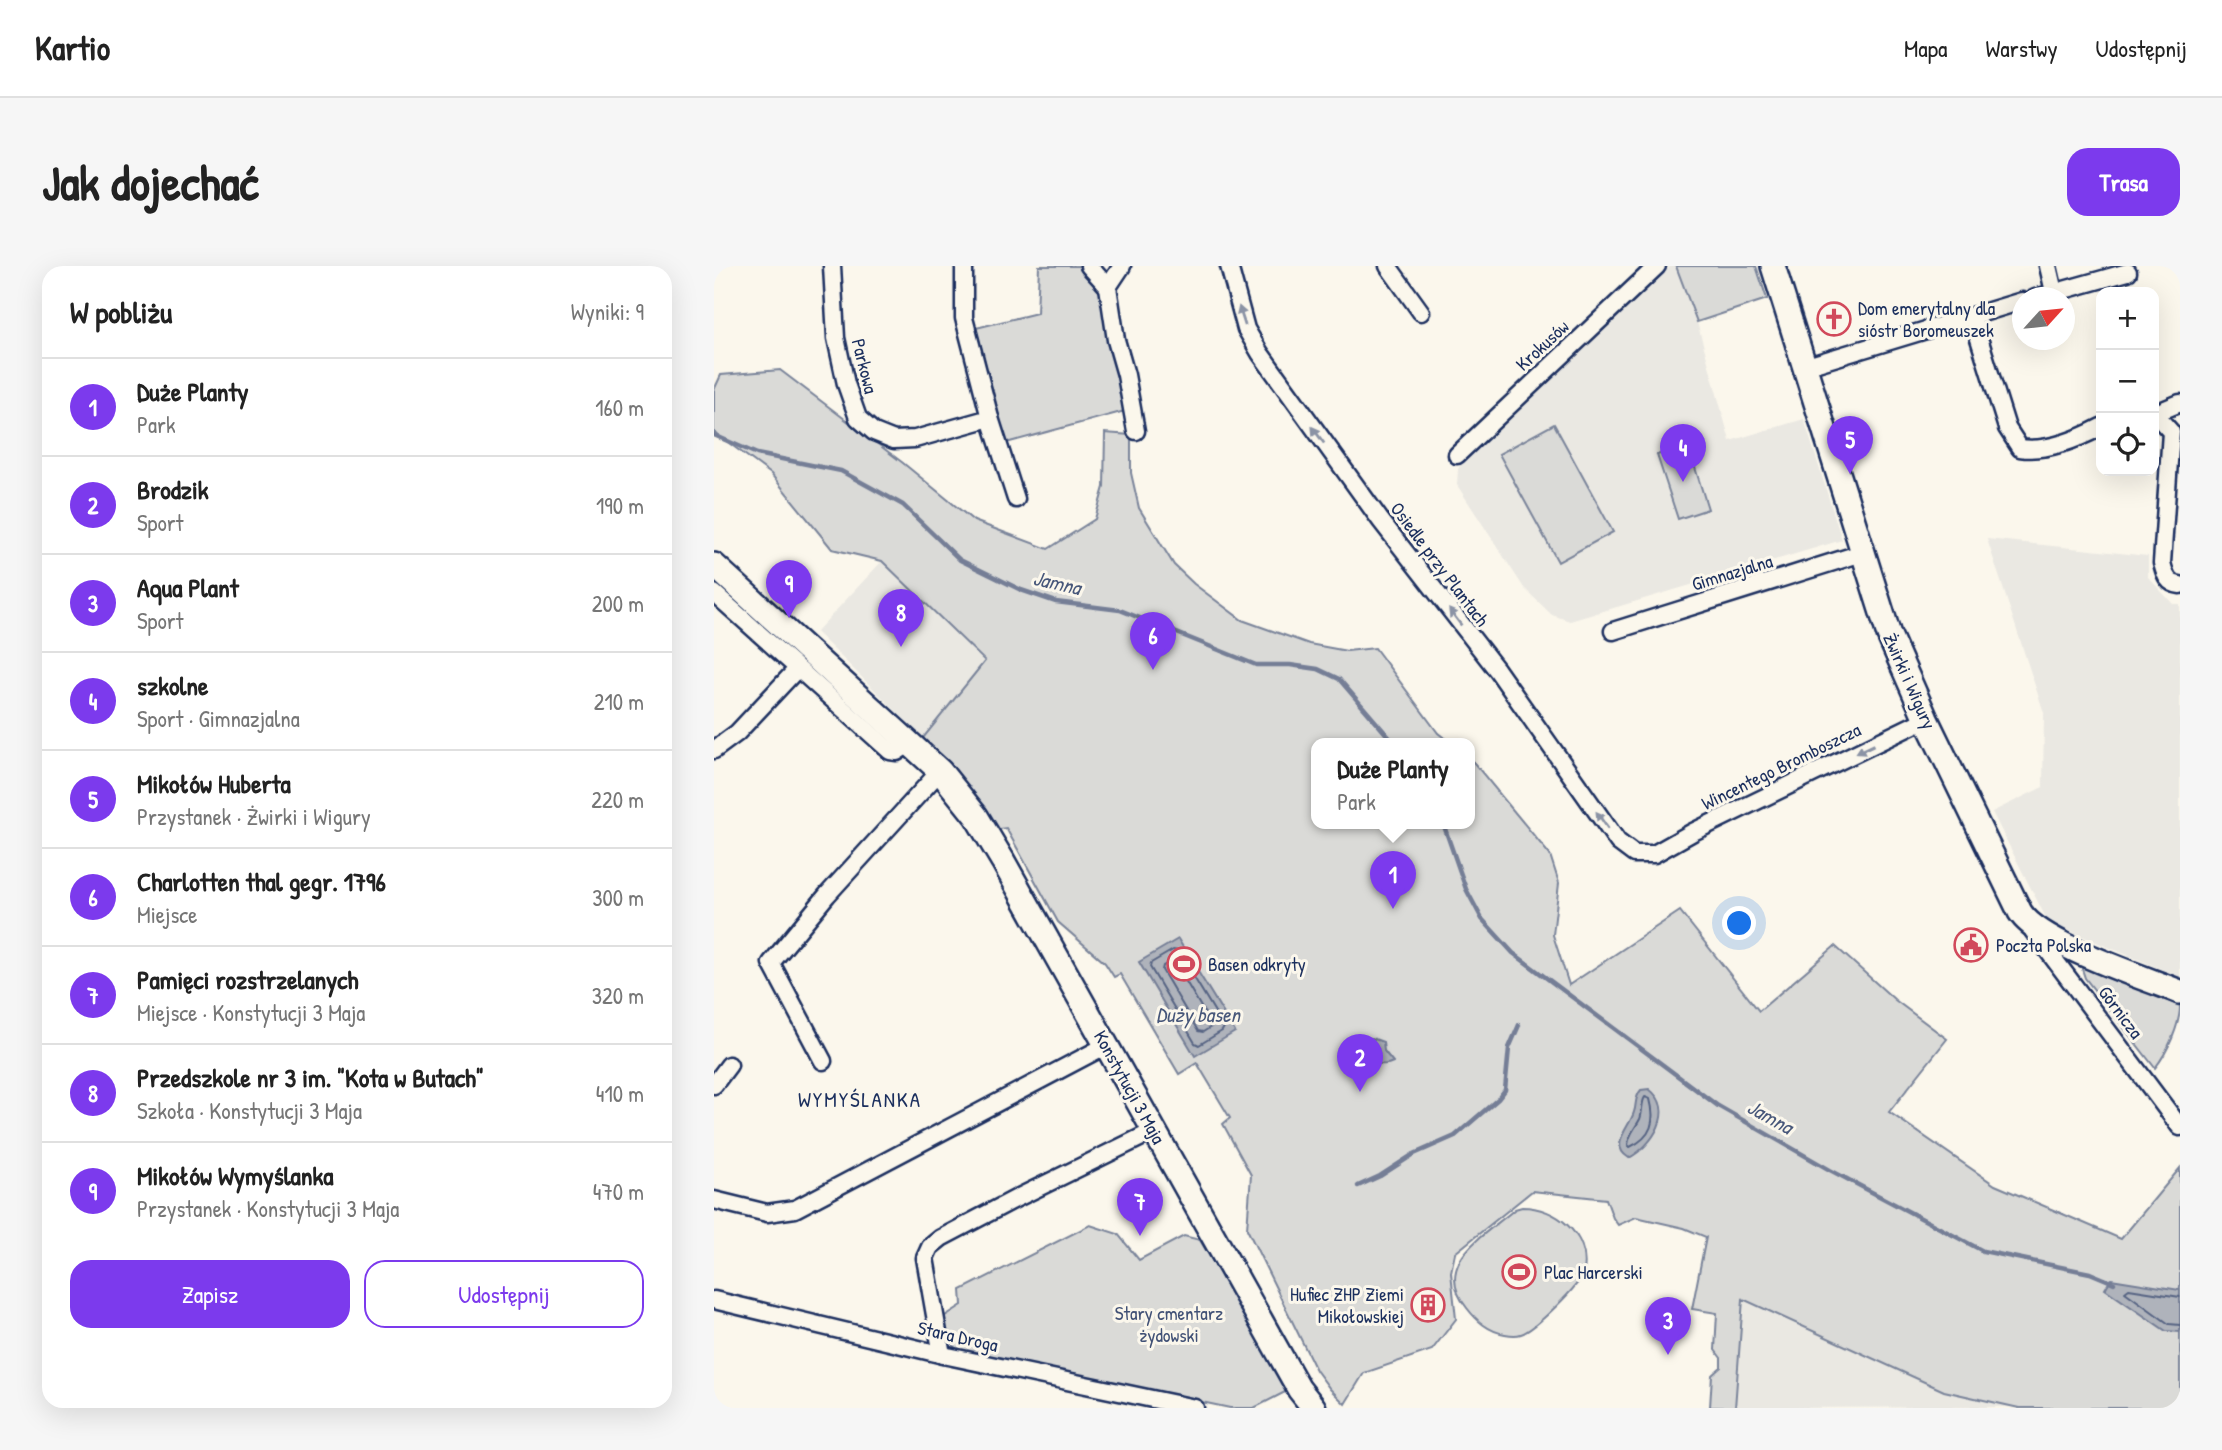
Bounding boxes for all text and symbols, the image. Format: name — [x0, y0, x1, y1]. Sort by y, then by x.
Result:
text: Kartio — [35, 26, 110, 70]
text: Mapa — [1904, 32, 1947, 64]
text: Warstwy — [1985, 32, 2058, 64]
text: Udostępnij — [2096, 32, 2187, 64]
button: Trasa — [2067, 148, 2180, 216]
text: Jak dojechać — [42, 149, 259, 215]
north arrow — [2012, 287, 2075, 350]
map controls — [2096, 287, 2159, 476]
button: + — [2096, 287, 2159, 350]
text: W pobliżu — [70, 292, 172, 332]
place label: Dom emerytalny dla sióstr Boromeuszek — [1858, 295, 1996, 343]
text: Wyniki: 9 — [571, 296, 644, 327]
church icon: Dom emerytalny dla sióstr Boromeuszek — [1815, 300, 1853, 338]
one-way arrow — [1236, 305, 1247, 326]
street label: Krokusów — [1510, 313, 1574, 376]
street label: Parkowa — [846, 336, 884, 397]
button: − — [2096, 350, 2159, 413]
text: Duże Planty — [137, 374, 249, 409]
text: 1 — [89, 392, 97, 423]
text: 160 m — [595, 392, 644, 423]
text: Park — [137, 409, 175, 440]
button: locate — [2096, 413, 2159, 476]
pin: 5 — [1827, 416, 1873, 474]
pin: 4 — [1660, 424, 1706, 482]
one-way arrow — [1311, 426, 1325, 444]
text: Brodzik — [137, 472, 209, 507]
text: 2 — [88, 490, 98, 521]
text: 190 m — [596, 490, 644, 521]
street label: Osiedle przy Plantach — [1385, 496, 1495, 632]
text: Sport — [137, 507, 183, 538]
street label: Gimnazjalna — [1688, 547, 1776, 597]
pin: 9 — [766, 560, 812, 618]
water label: Jamna — [1030, 563, 1086, 603]
text: Aqua Plant — [137, 570, 239, 605]
text: 3 — [88, 588, 98, 619]
text: 200 m — [592, 588, 644, 619]
pin: 8 — [878, 589, 924, 647]
text: Sport — [137, 605, 183, 636]
one-way arrow — [1447, 608, 1462, 626]
pin: 6 — [1130, 612, 1176, 670]
street label: Żwirki i Wigury — [1877, 629, 1943, 733]
text: szkolne — [137, 668, 208, 703]
text: 4 — [89, 686, 97, 717]
text: 210 m — [594, 686, 644, 717]
text: Sport · Gimnazjalna — [137, 703, 300, 734]
street label: Wincentego Bromboszcza — [1697, 716, 1865, 816]
popup — [1311, 738, 1475, 829]
one-way arrow — [1855, 743, 1875, 755]
text: Duże Planty — [1337, 751, 1449, 786]
text: Mikołów Huberta — [137, 766, 291, 801]
text: 5 — [88, 784, 98, 815]
text: 220 m — [591, 784, 644, 815]
text: Park — [1337, 786, 1376, 817]
text: Przystanek · Żwirki i Wigury — [137, 801, 371, 832]
one-way arrow — [1595, 811, 1609, 829]
pin: 1 — [1370, 851, 1416, 909]
text: Charlotten thal gegr. 1796 — [137, 864, 386, 899]
text: 6 — [88, 882, 98, 913]
text: 300 m — [592, 882, 644, 913]
text: Miejsce — [137, 899, 197, 930]
your location — [1722, 906, 1756, 940]
public building icon: Poczta Polska — [1952, 926, 1990, 964]
place label: Poczta Polska — [1996, 932, 2092, 958]
sports icon: Basen odkryty — [1165, 945, 1203, 983]
place label: Basen odkryty — [1208, 951, 1306, 977]
text: Pamięci rozstrzelanych — [137, 962, 358, 997]
text: 7 — [87, 980, 99, 1011]
text: 320 m — [592, 980, 644, 1011]
street label: Górnicza — [2093, 980, 2150, 1044]
text: Miejsce · Konstytucji 3 Maja — [137, 997, 365, 1028]
water label: Duży basen — [1156, 1000, 1241, 1029]
street label: Konstytucji 3 Maja — [1088, 1026, 1172, 1149]
pin: 2 — [1337, 1034, 1383, 1092]
text: Przedszkole nr 3 im. "Kota w Butach" — [137, 1060, 484, 1095]
text: 8 — [88, 1078, 98, 1109]
text: 410 m — [596, 1078, 644, 1109]
district label: WYMYŚLANKA — [798, 1085, 922, 1114]
water label: Jamna — [1742, 1092, 1801, 1142]
text: Szkoła · Konstytucji 3 Maja — [137, 1095, 362, 1126]
text: Mikołów Wymyślanka — [137, 1158, 333, 1193]
text: 9 — [89, 1176, 97, 1207]
text: 470 m — [593, 1176, 644, 1207]
pin: 7 — [1117, 1178, 1163, 1236]
text: Przystanek · Konstytucji 3 Maja — [137, 1193, 399, 1224]
sports icon: Plac Harcerski — [1500, 1253, 1538, 1291]
place label: Plac Harcerski — [1544, 1259, 1643, 1285]
button: Zapisz — [70, 1260, 350, 1328]
button: Udostępnij — [364, 1260, 644, 1328]
place label: Hufiec ZHP Ziemi Mikołowskiej — [1290, 1281, 1404, 1329]
building icon: Hufiec ZHP Ziemi Mikołowskiej — [1409, 1286, 1447, 1324]
pin: 3 — [1645, 1297, 1691, 1355]
park label: Stary cmentarz żydowski — [1115, 1300, 1223, 1348]
street label: Stara Droga — [915, 1314, 1001, 1358]

